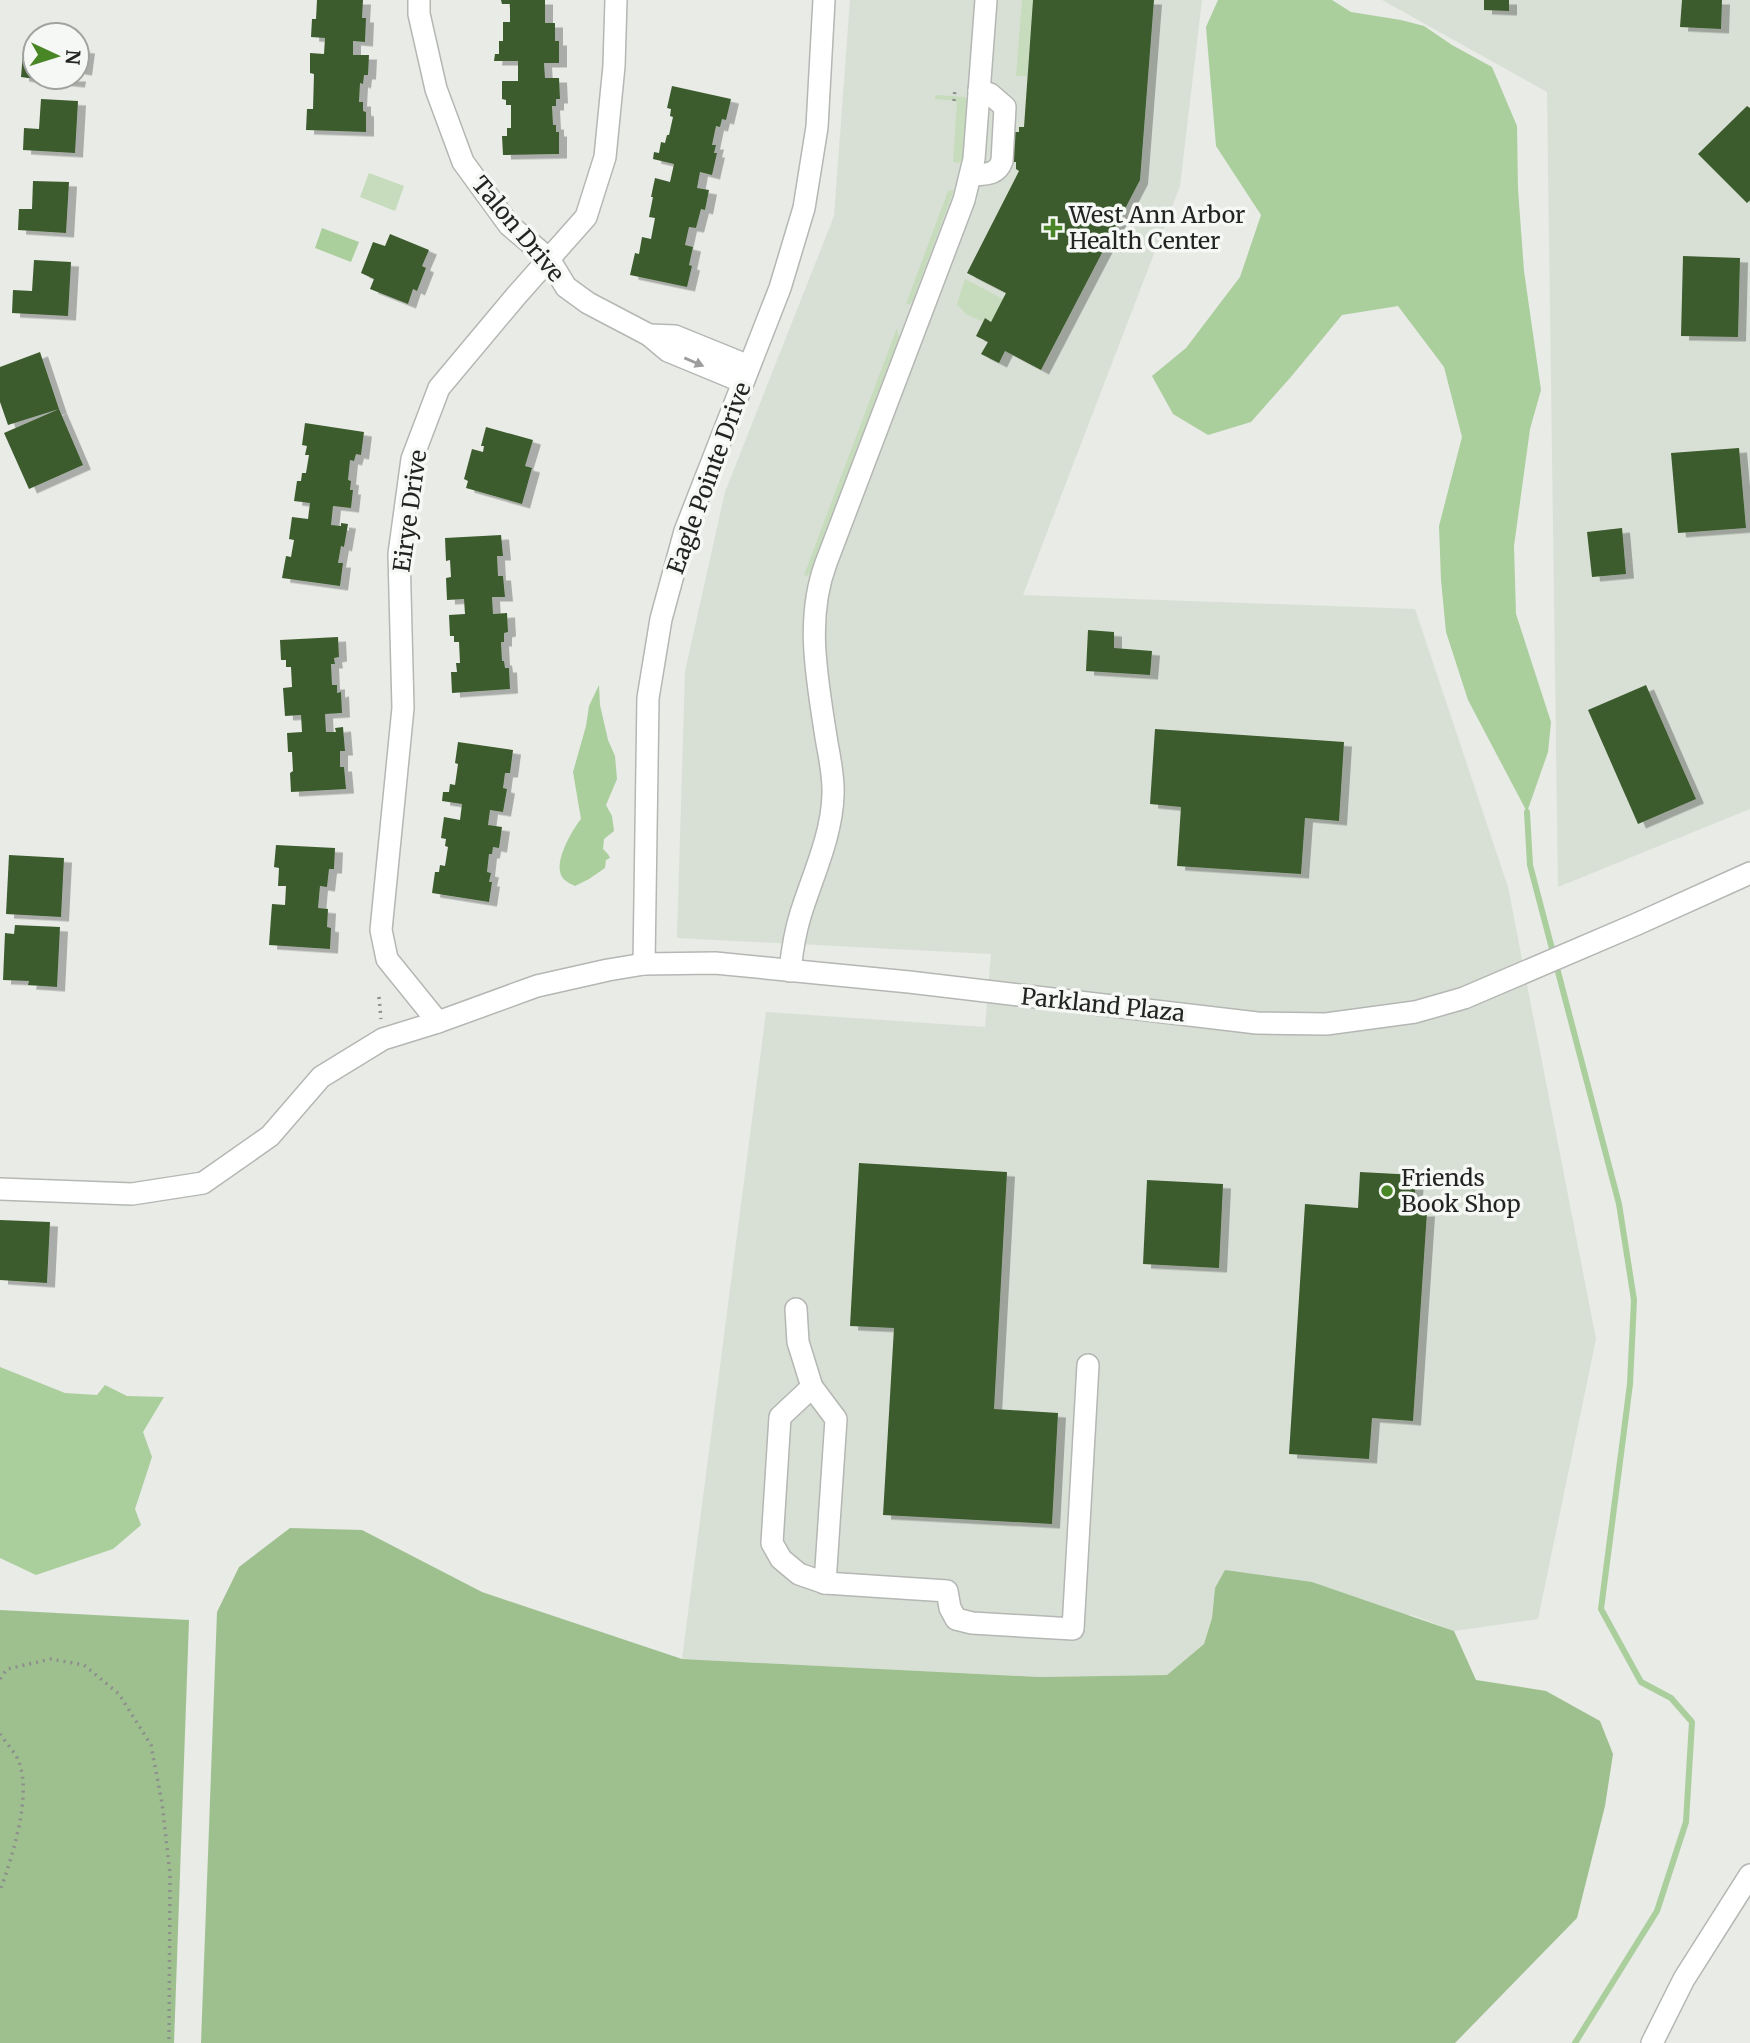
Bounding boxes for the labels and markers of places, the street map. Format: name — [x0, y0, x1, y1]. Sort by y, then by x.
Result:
place label: West Ann Arbor Health Center — [1068, 200, 1245, 255]
marker: West Ann Arbor Health Center — [1043, 218, 1063, 238]
place label: Friends Book Shop — [1401, 1163, 1520, 1218]
marker: Friends Book Shop — [1379, 1183, 1395, 1199]

